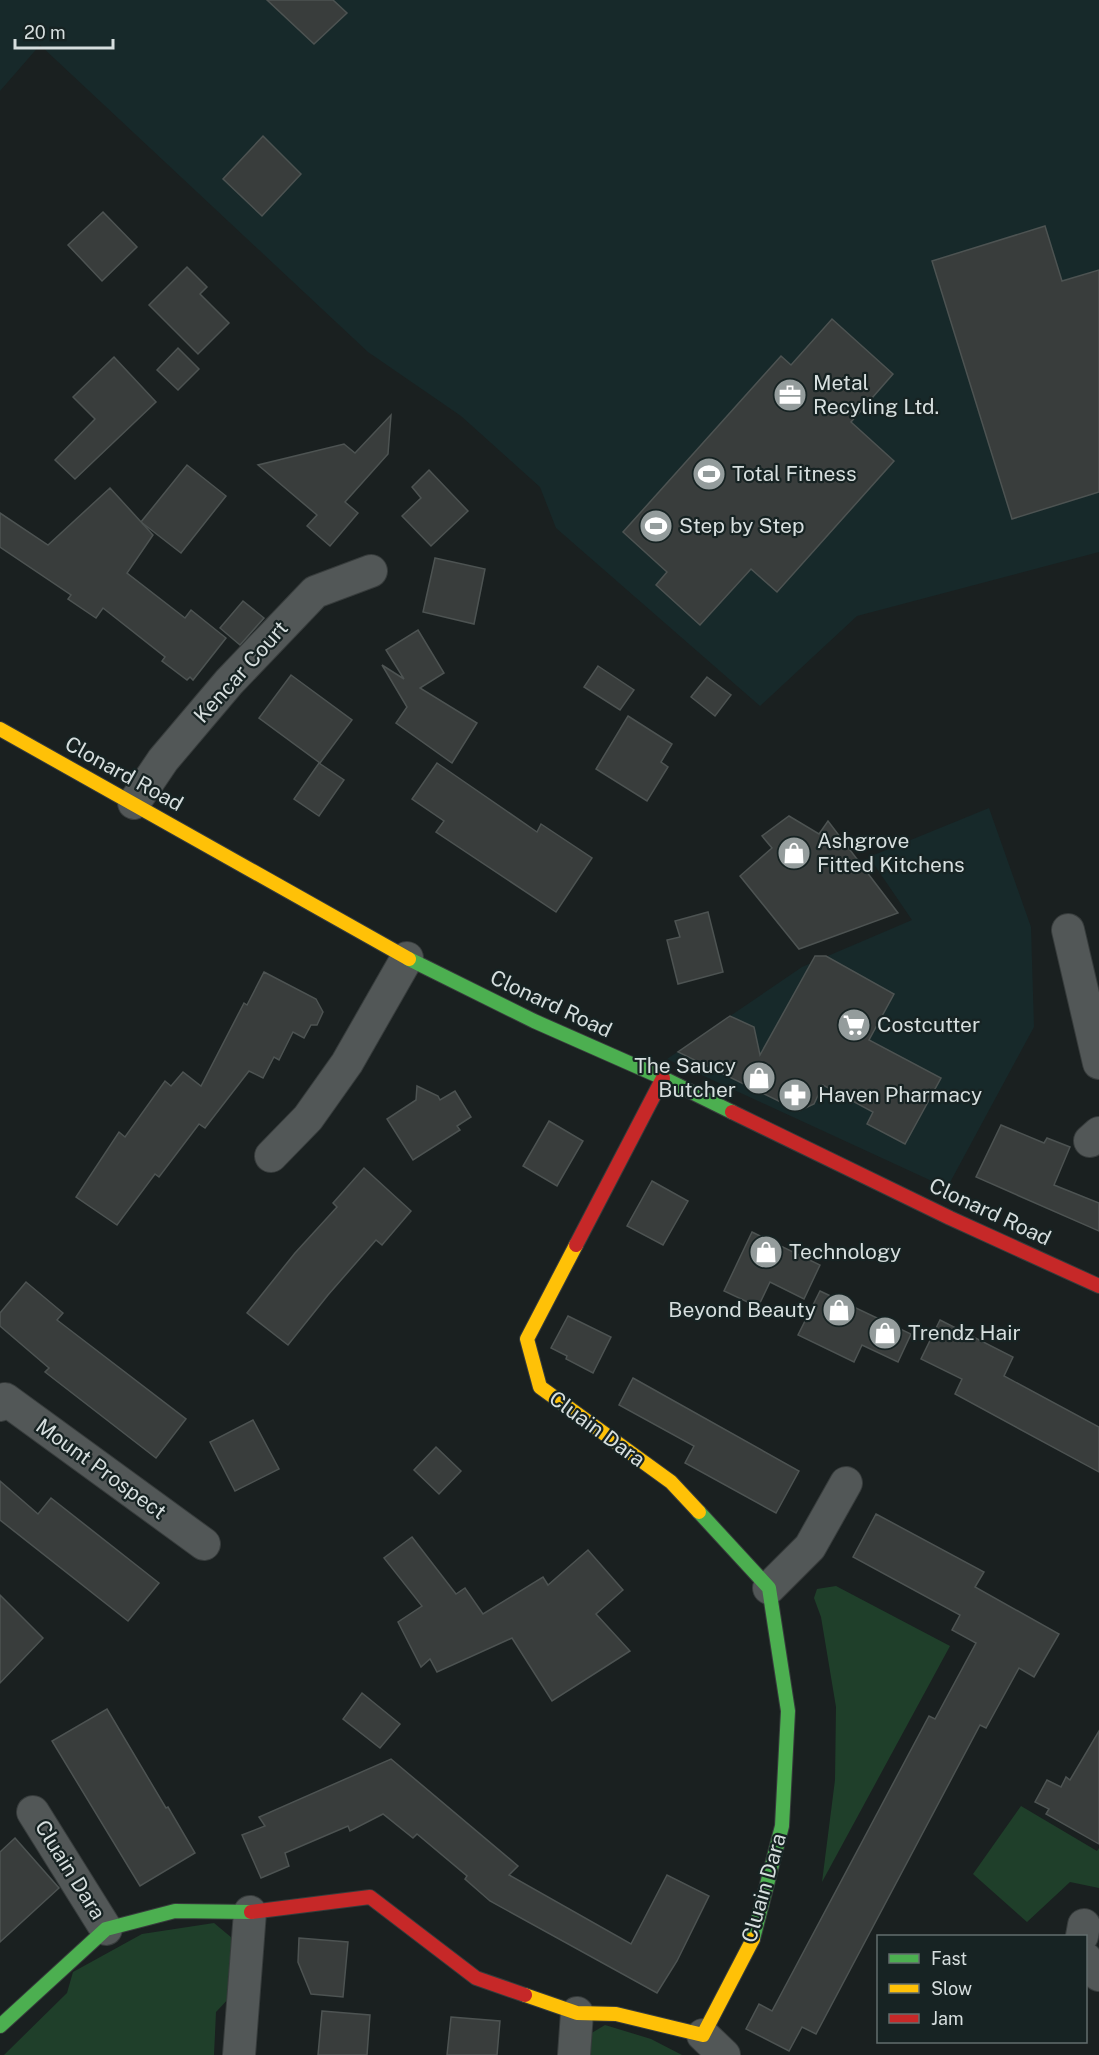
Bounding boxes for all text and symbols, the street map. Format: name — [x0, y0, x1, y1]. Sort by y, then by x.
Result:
scale bar — [15, 12, 112, 50]
text: 20 m — [24, 22, 66, 43]
place label: Metal Recyling Ltd. — [813, 370, 939, 419]
office icon: Metal Recyling Ltd. — [772, 377, 808, 413]
sports icon: Total Fitness — [691, 456, 727, 492]
place label: Total Fitness — [732, 461, 857, 486]
sports icon: Step by Step — [638, 508, 674, 544]
place label: Step by Step — [679, 513, 805, 538]
street label: Kencar Court — [188, 616, 293, 728]
street label: Clonard Road — [61, 731, 188, 816]
place label: Ashgrove Fitted Kitchens — [817, 828, 965, 877]
shop icon: Ashgrove Fitted Kitchens — [776, 835, 812, 871]
street label: Clonard Road — [486, 964, 616, 1043]
supermarket icon: Costcutter — [836, 1007, 872, 1043]
place label: Costcutter — [877, 1012, 980, 1037]
place label: The Saucy Butcher — [634, 1053, 736, 1102]
shop icon: The Saucy Butcher — [741, 1060, 777, 1096]
pharmacy icon: Haven Pharmacy — [777, 1077, 813, 1113]
place label: Haven Pharmacy — [818, 1082, 982, 1107]
street label: Clonard Road — [925, 1172, 1055, 1251]
shop icon: Technology — [748, 1234, 784, 1270]
place label: Technology — [789, 1239, 901, 1264]
shop icon: Beyond Beauty — [821, 1292, 857, 1328]
place label: Beyond Beauty — [668, 1297, 816, 1322]
shop icon: Trendz Hair — [867, 1315, 903, 1351]
place label: Trendz Hair — [908, 1320, 1021, 1345]
street label: Cluain Dara — [544, 1385, 650, 1472]
street label: Mount Prospect — [31, 1413, 171, 1524]
street label: Cluain Dara — [30, 1815, 111, 1924]
street label: Cluain Dara — [736, 1830, 791, 1945]
legend — [877, 1935, 1087, 2043]
text: Fast — [931, 1948, 967, 1969]
text: Slow — [931, 1978, 972, 1999]
text: Jam — [931, 2008, 964, 2029]

